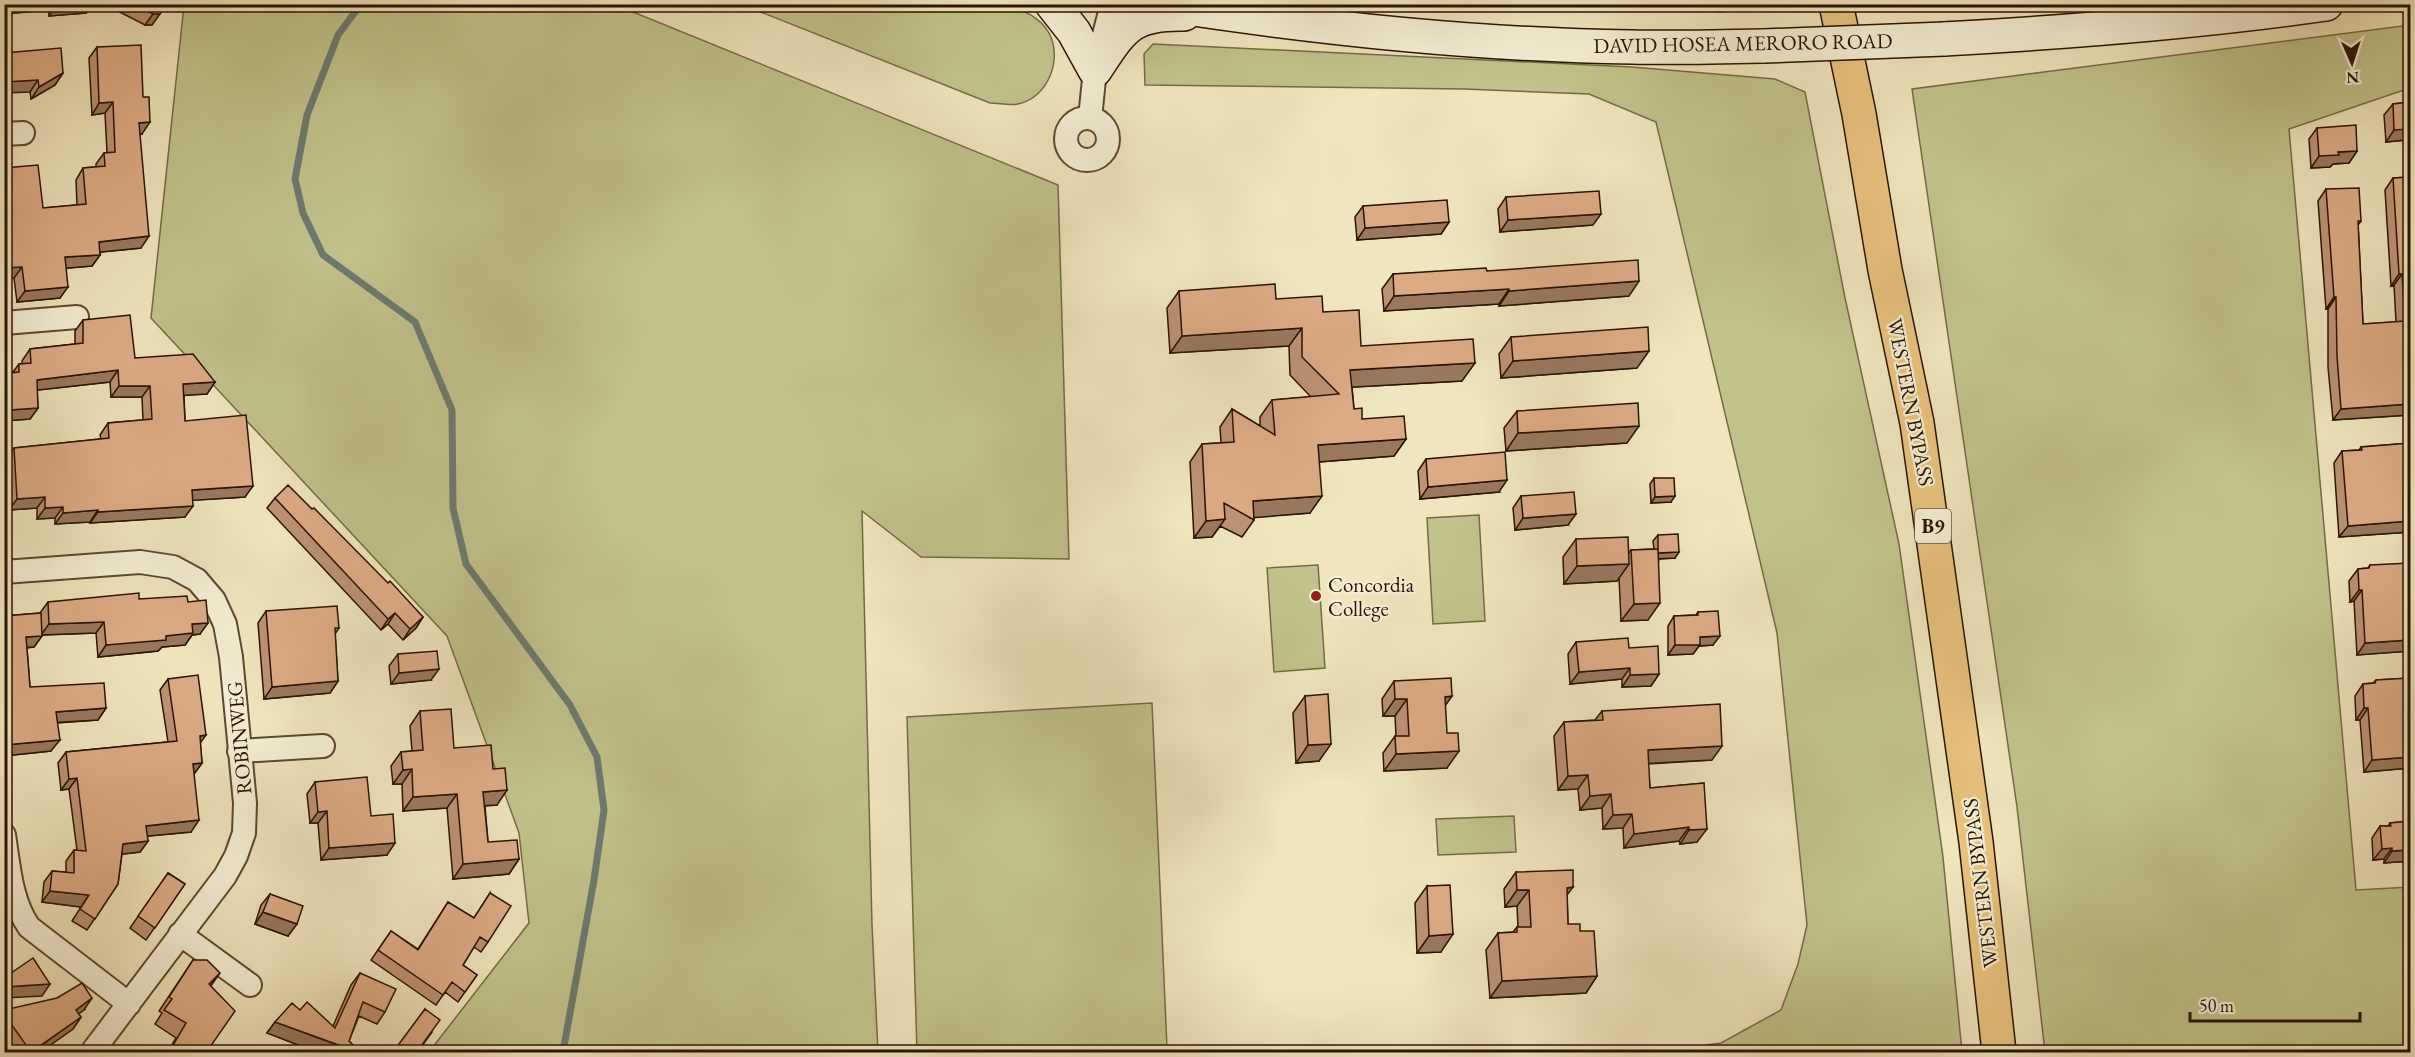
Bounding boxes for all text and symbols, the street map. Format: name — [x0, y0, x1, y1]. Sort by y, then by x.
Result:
street label: DAVID HOSEA MERORO ROAD — [1593, 27, 1893, 59]
north arrow — [2322, 33, 2382, 93]
text: N — [2346, 67, 2360, 88]
street label: WESTERN BYPASS — [1881, 316, 1941, 488]
road number: B9 — [1915, 509, 1951, 543]
place label: Concordia College — [1328, 571, 1415, 622]
marker: Concordia College — [1309, 589, 1323, 603]
street label: ROBINWEG — [221, 680, 257, 796]
street label: WESTERN BYPASS — [1956, 797, 2004, 969]
scale bar — [2190, 985, 2360, 1023]
text: 50 m — [2199, 994, 2234, 1017]

